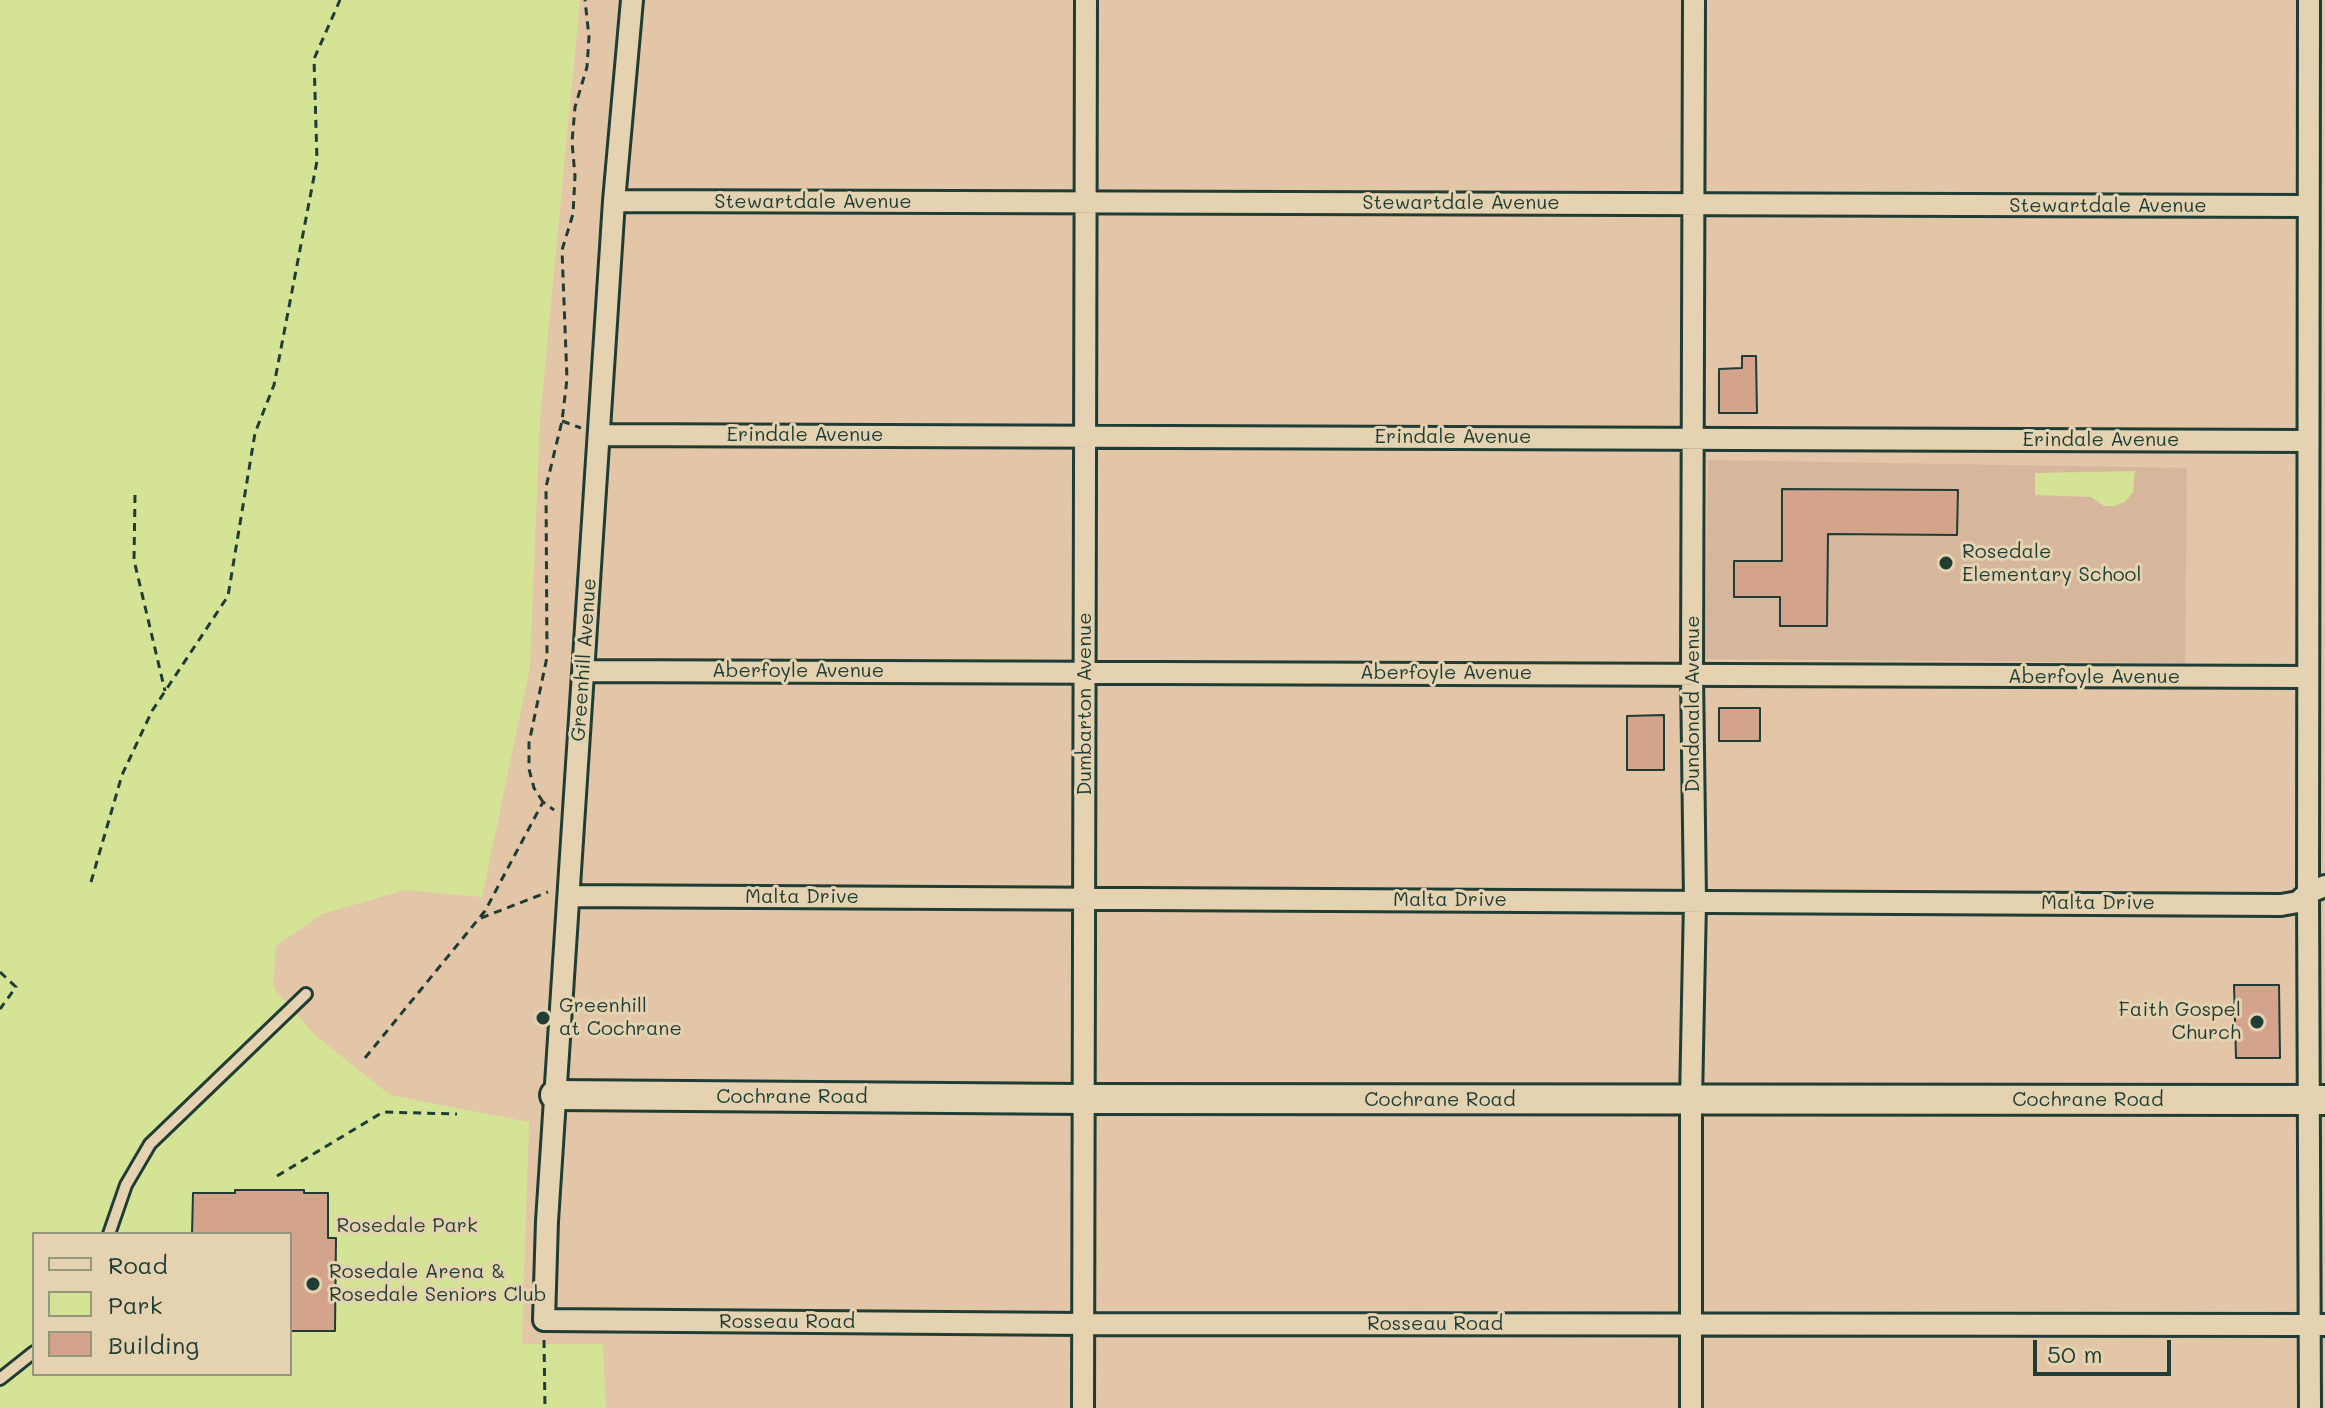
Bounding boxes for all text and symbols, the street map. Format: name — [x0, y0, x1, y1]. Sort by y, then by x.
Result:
street label: Stewartdale Avenue — [714, 190, 912, 214]
street label: Stewartdale Avenue — [1362, 191, 1560, 215]
street label: Stewartdale Avenue — [2009, 194, 2207, 218]
street label: Erindale Avenue — [727, 423, 883, 447]
street label: Erindale Avenue — [1375, 425, 1531, 449]
street label: Erindale Avenue — [2023, 428, 2179, 452]
place label: Rosedale Elementary School — [1962, 540, 2141, 587]
marker: Rosedale Elementary School — [1937, 554, 1955, 572]
street label: Greenhill Avenue — [566, 577, 602, 743]
street label: Dumbarton Avenue — [1073, 612, 1097, 796]
street label: Dundonald Avenue — [1681, 615, 1705, 793]
street label: Aberfoyle Avenue — [712, 659, 884, 683]
street label: Aberfoyle Avenue — [1360, 661, 1532, 685]
street label: Aberfoyle Avenue — [2008, 665, 2180, 689]
street label: Malta Drive — [745, 885, 859, 909]
street label: Malta Drive — [1393, 888, 1507, 912]
street label: Malta Drive — [2041, 891, 2155, 915]
place label: Greenhill at Cochrane — [559, 994, 682, 1041]
place label: Faith Gospel Church — [2119, 998, 2241, 1045]
marker: Greenhill at Cochrane — [534, 1009, 552, 1027]
marker: Faith Gospel Church — [2248, 1013, 2266, 1031]
street label: Cochrane Road — [716, 1085, 868, 1109]
street label: Cochrane Road — [1364, 1088, 1516, 1112]
street label: Cochrane Road — [2012, 1088, 2164, 1112]
park label: Rosedale Park — [336, 1214, 478, 1238]
legend — [32, 1232, 292, 1376]
text: Road — [108, 1249, 168, 1280]
place label: Rosedale Arena & Rosedale Seniors Club — [329, 1260, 547, 1307]
marker: Rosedale Arena & Rosedale Seniors Club — [304, 1275, 322, 1293]
text: Park — [108, 1289, 162, 1320]
street label: Rosseau Road — [719, 1310, 855, 1334]
street label: Rosseau Road — [1367, 1312, 1503, 1336]
scale bar — [2037, 1324, 2175, 1374]
text: Building — [108, 1329, 199, 1360]
text: 50 m — [2047, 1338, 2103, 1369]

